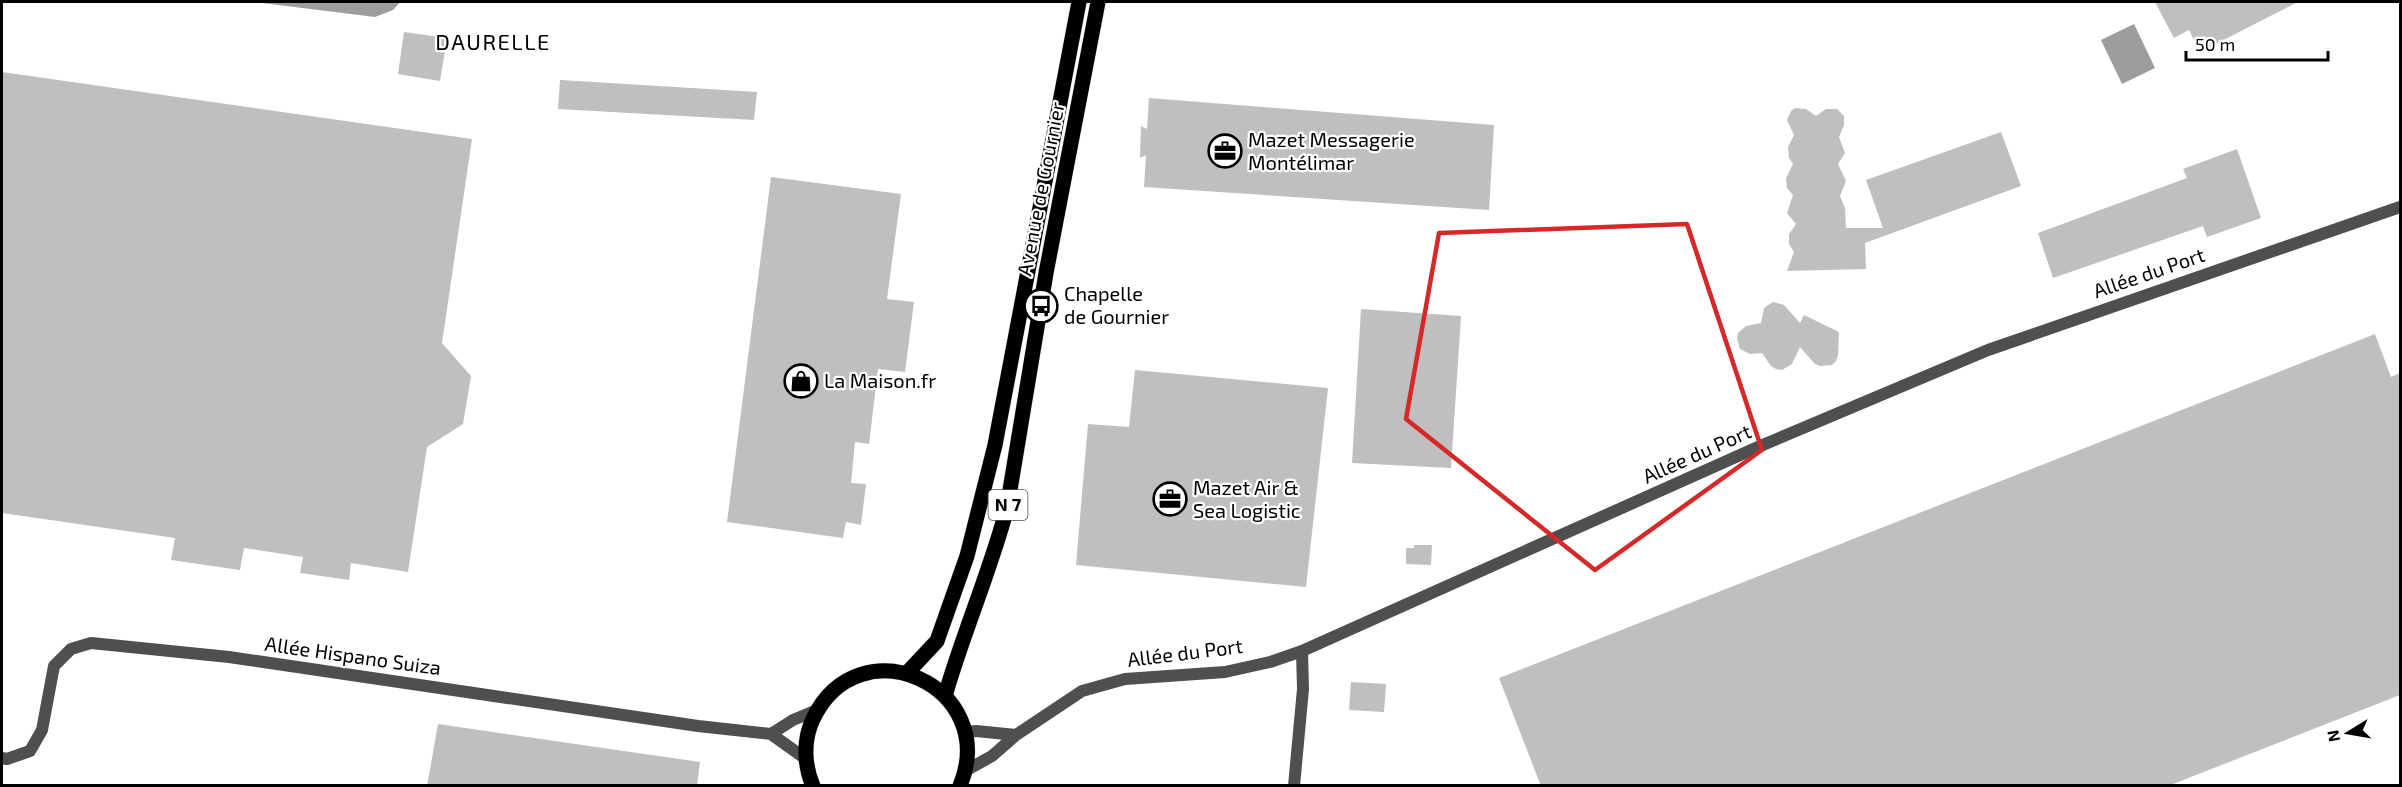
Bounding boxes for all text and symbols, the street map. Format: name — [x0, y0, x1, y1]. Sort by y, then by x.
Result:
scale bar — [2186, 24, 2328, 62]
district label: DAURELLE — [435, 28, 551, 54]
text: 50 m — [2195, 33, 2235, 55]
street label: Avenue de Gournier — [1011, 100, 1069, 278]
place label: Mazet Messagerie Montélimar — [1248, 127, 1415, 174]
office icon: Mazet Messagerie Montélimar — [1207, 133, 1243, 169]
street label: Allée du Port — [2090, 242, 2208, 302]
place label: Chapelle de Gournier — [1064, 281, 1169, 328]
bus stop icon: Chapelle de Gournier — [1023, 288, 1059, 324]
shop icon: La Maison.fr — [783, 363, 819, 399]
place label: La Maison.fr — [824, 368, 936, 392]
street label: Allée du Port — [1639, 418, 1755, 488]
place label: Mazet Air & Sea Logistic — [1193, 475, 1301, 522]
office icon: Mazet Air & Sea Logistic — [1152, 481, 1188, 517]
road number: N 7 — [988, 490, 1028, 520]
street label: Allée Hispano Suiza — [264, 631, 443, 679]
street label: Allée du Port — [1126, 633, 1244, 671]
north arrow — [2318, 703, 2378, 763]
text: N — [2322, 728, 2343, 743]

